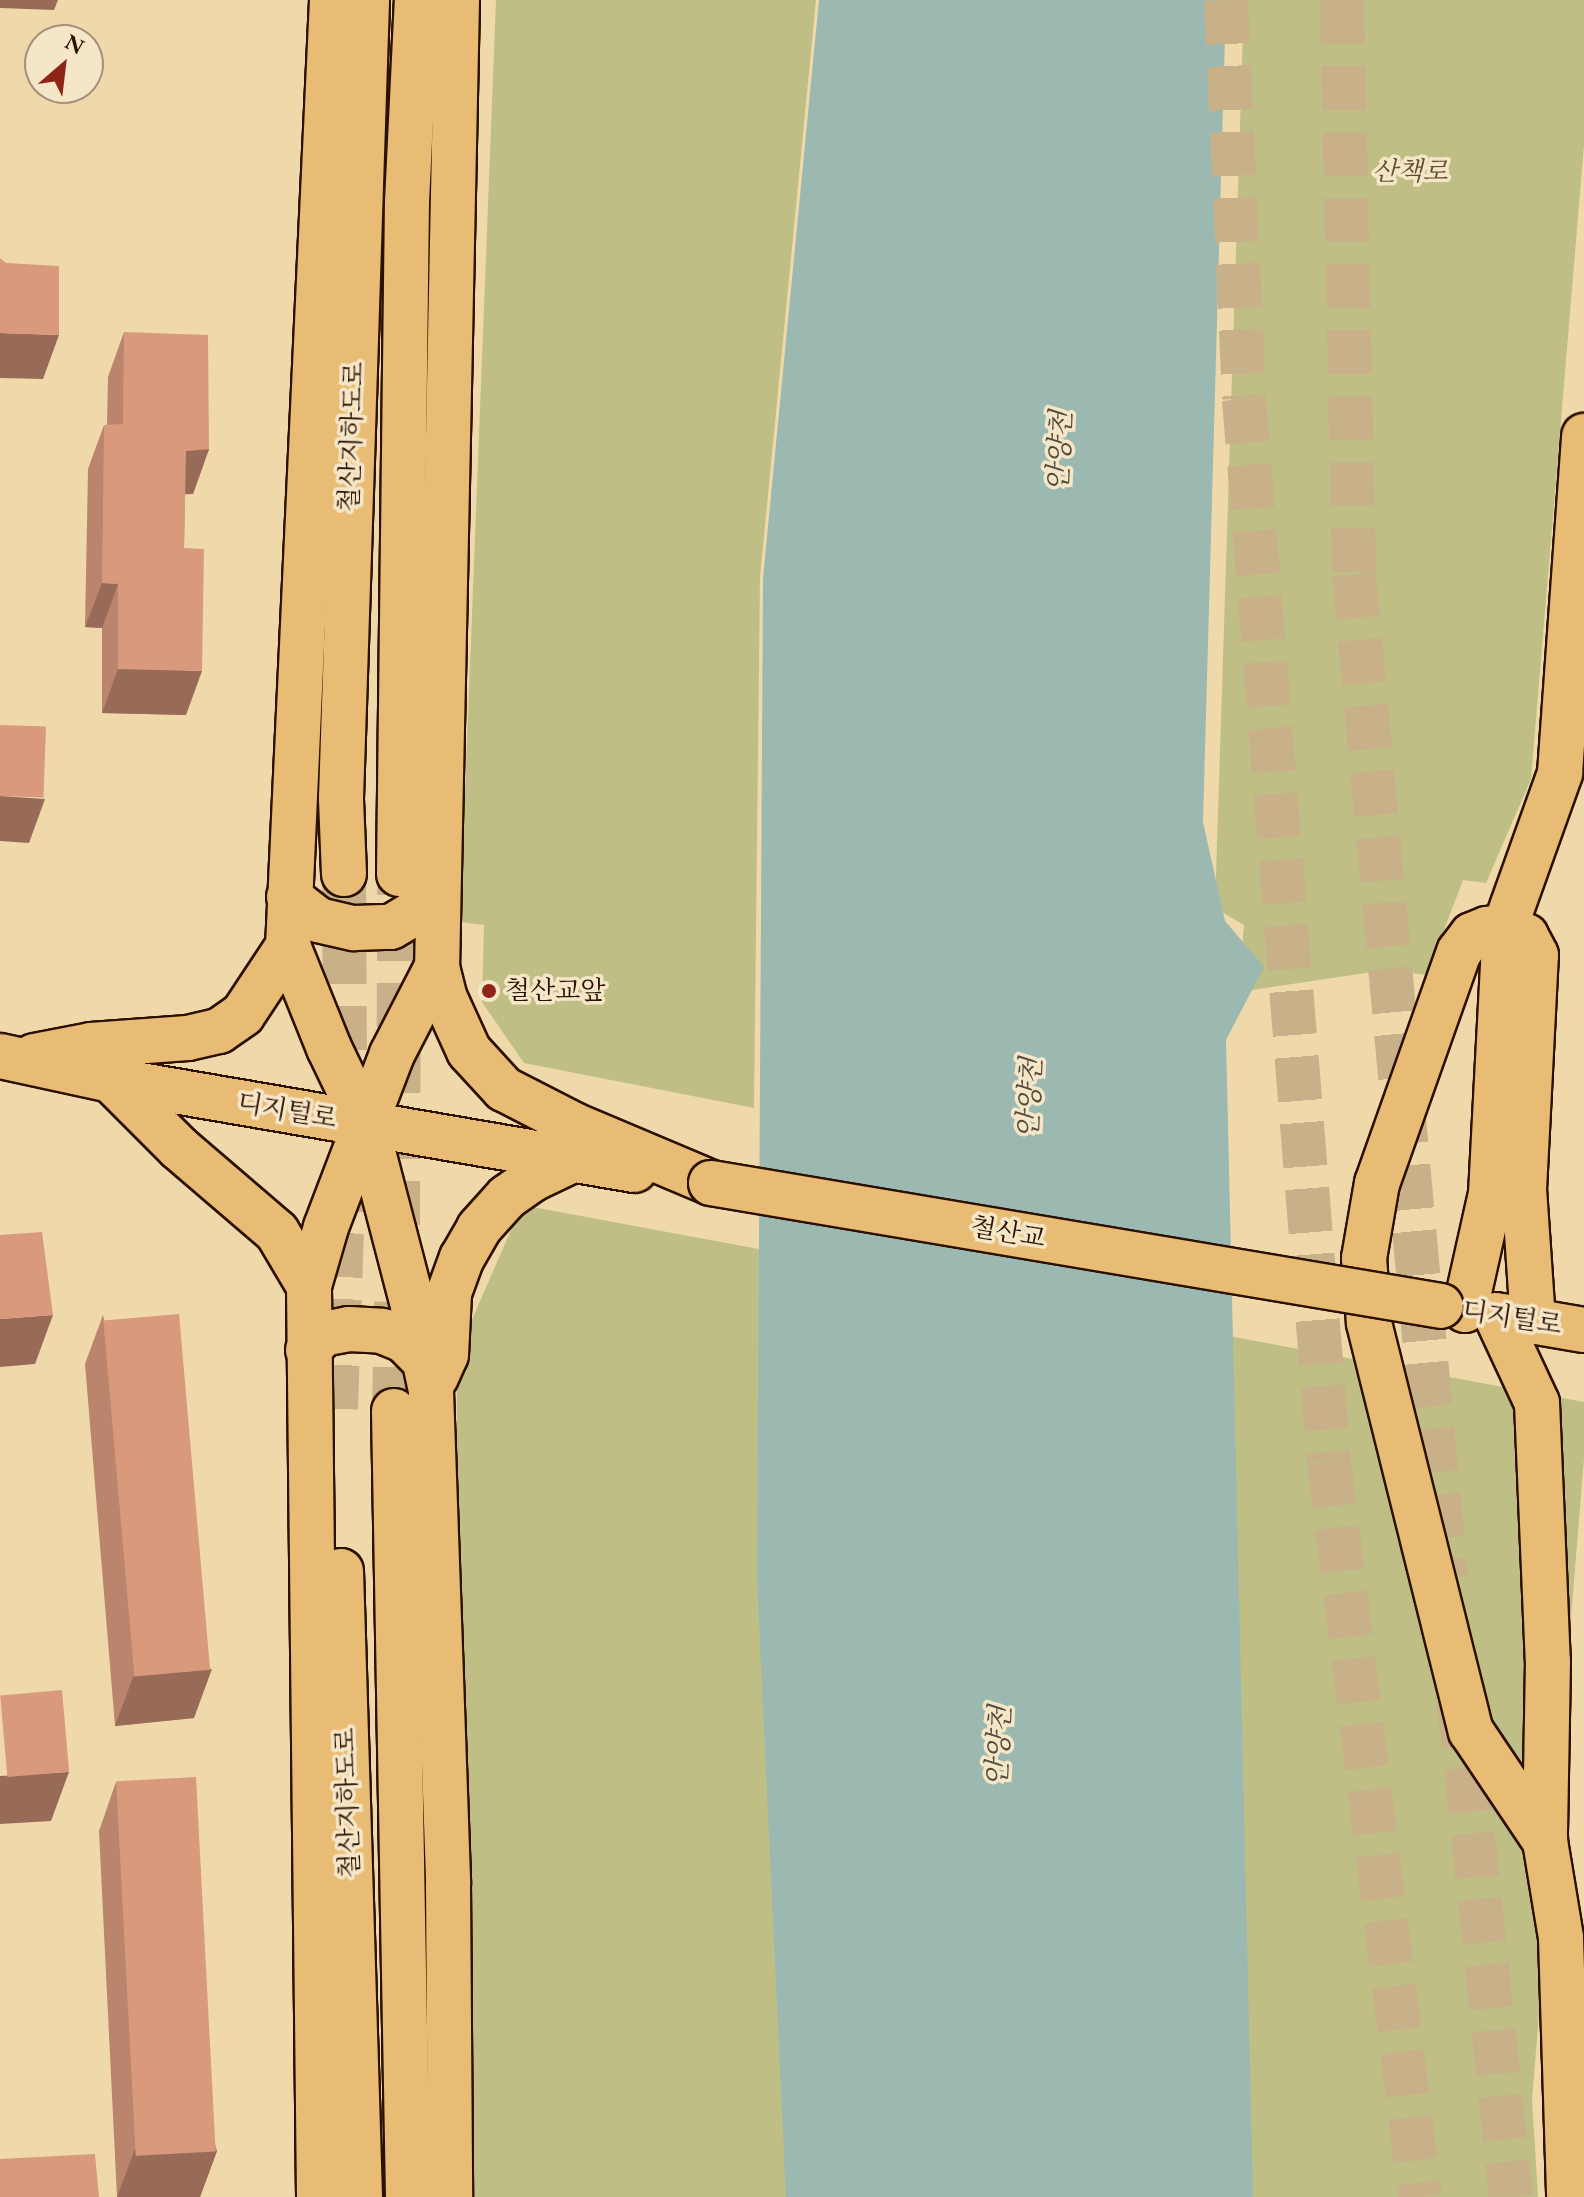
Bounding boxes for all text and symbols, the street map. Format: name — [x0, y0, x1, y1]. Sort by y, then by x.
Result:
north arrow — [24, 24, 104, 104]
text: N — [60, 27, 89, 61]
park label: 산책로 — [1372, 156, 1448, 188]
street label: 철산지하도로 — [334, 361, 370, 513]
water label: 안양천 — [1040, 410, 1078, 492]
place label: 철산교앞 — [505, 975, 605, 1007]
marker: 철산교앞 — [480, 982, 498, 1000]
water label: 안양천 — [1010, 1057, 1048, 1139]
street label: 디지털로 — [235, 1087, 339, 1135]
street label: 철산교 — [968, 1211, 1048, 1255]
street label: 디지털로 — [1460, 1295, 1564, 1341]
water label: 안양천 — [979, 1705, 1017, 1787]
street label: 철산지하도로 — [330, 1727, 366, 1879]

